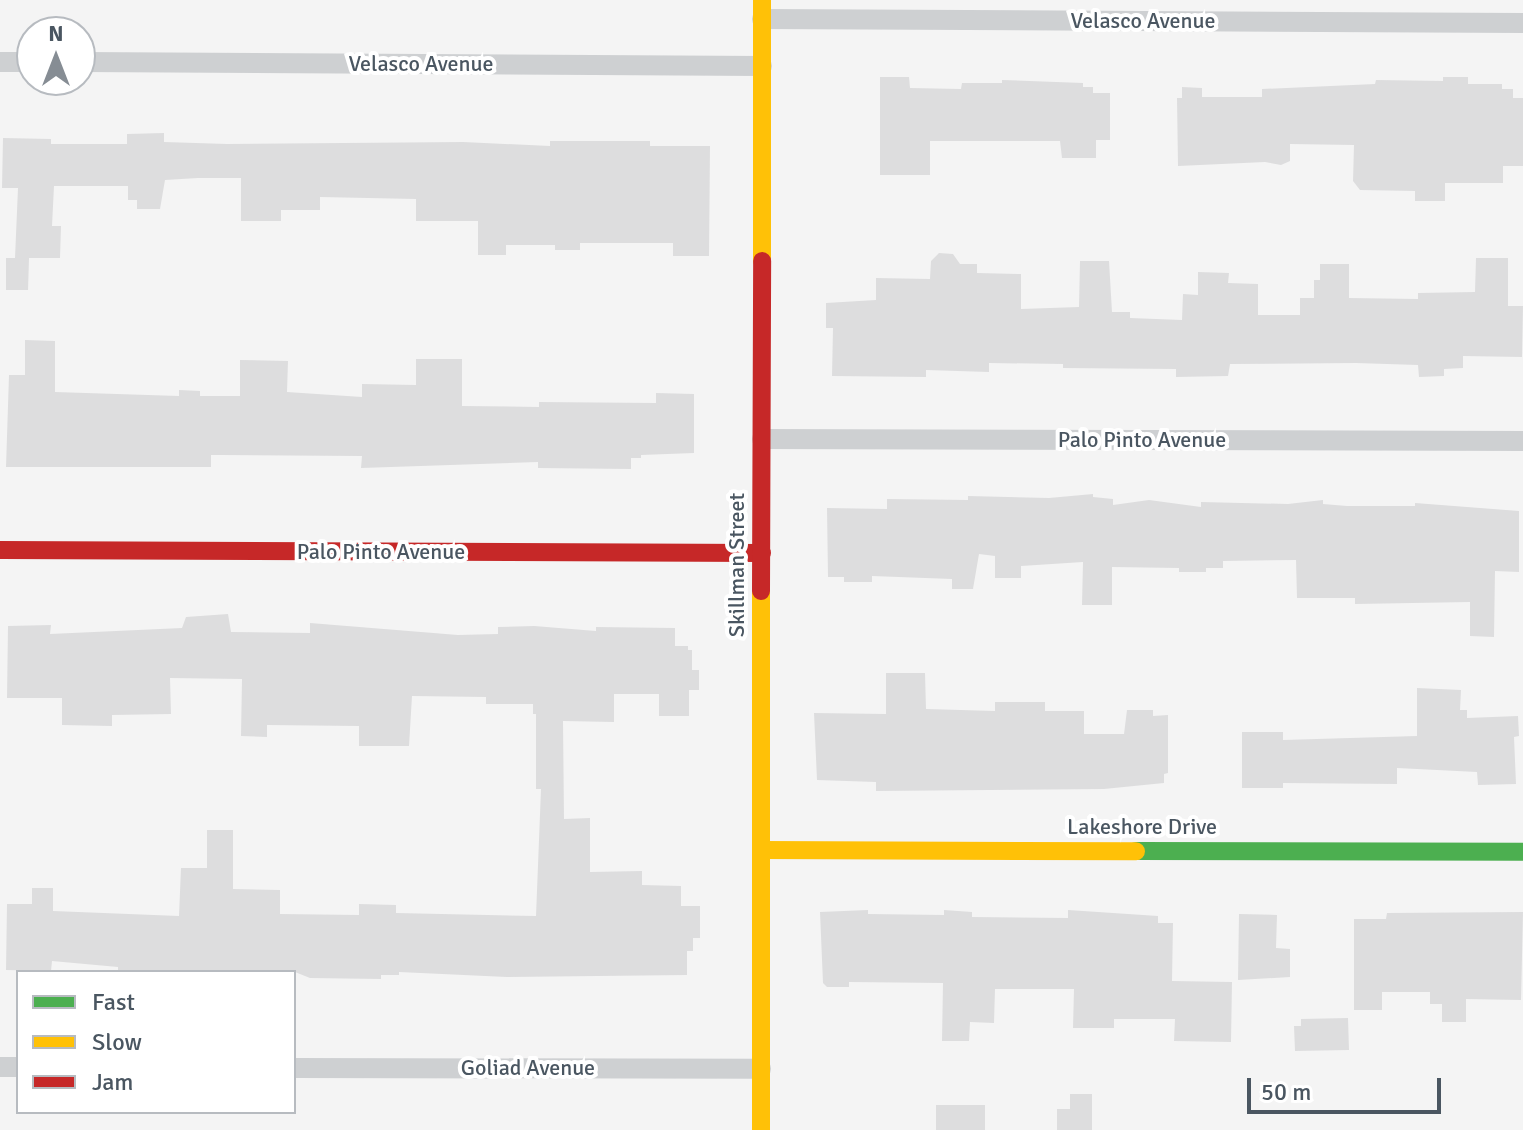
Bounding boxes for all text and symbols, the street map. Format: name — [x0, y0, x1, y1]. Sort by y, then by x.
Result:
street label: Velasco Avenue — [1070, 8, 1216, 34]
north arrow — [16, 16, 96, 96]
text: N — [48, 20, 64, 47]
street label: Velasco Avenue — [348, 51, 494, 77]
street label: Palo Pinto Avenue — [1058, 427, 1226, 453]
street label: Skillman Street — [724, 493, 750, 637]
street label: Palo Pinto Avenue — [297, 539, 465, 565]
street label: Lakeshore Drive — [1067, 814, 1217, 840]
legend — [16, 970, 296, 1114]
text: Fast — [92, 987, 135, 1017]
text: Slow — [92, 1027, 142, 1057]
street label: Goliad Avenue — [461, 1055, 595, 1081]
scale bar — [1251, 1062, 1445, 1112]
text: Jam — [92, 1067, 133, 1097]
text: 50 m — [1261, 1077, 1311, 1107]

